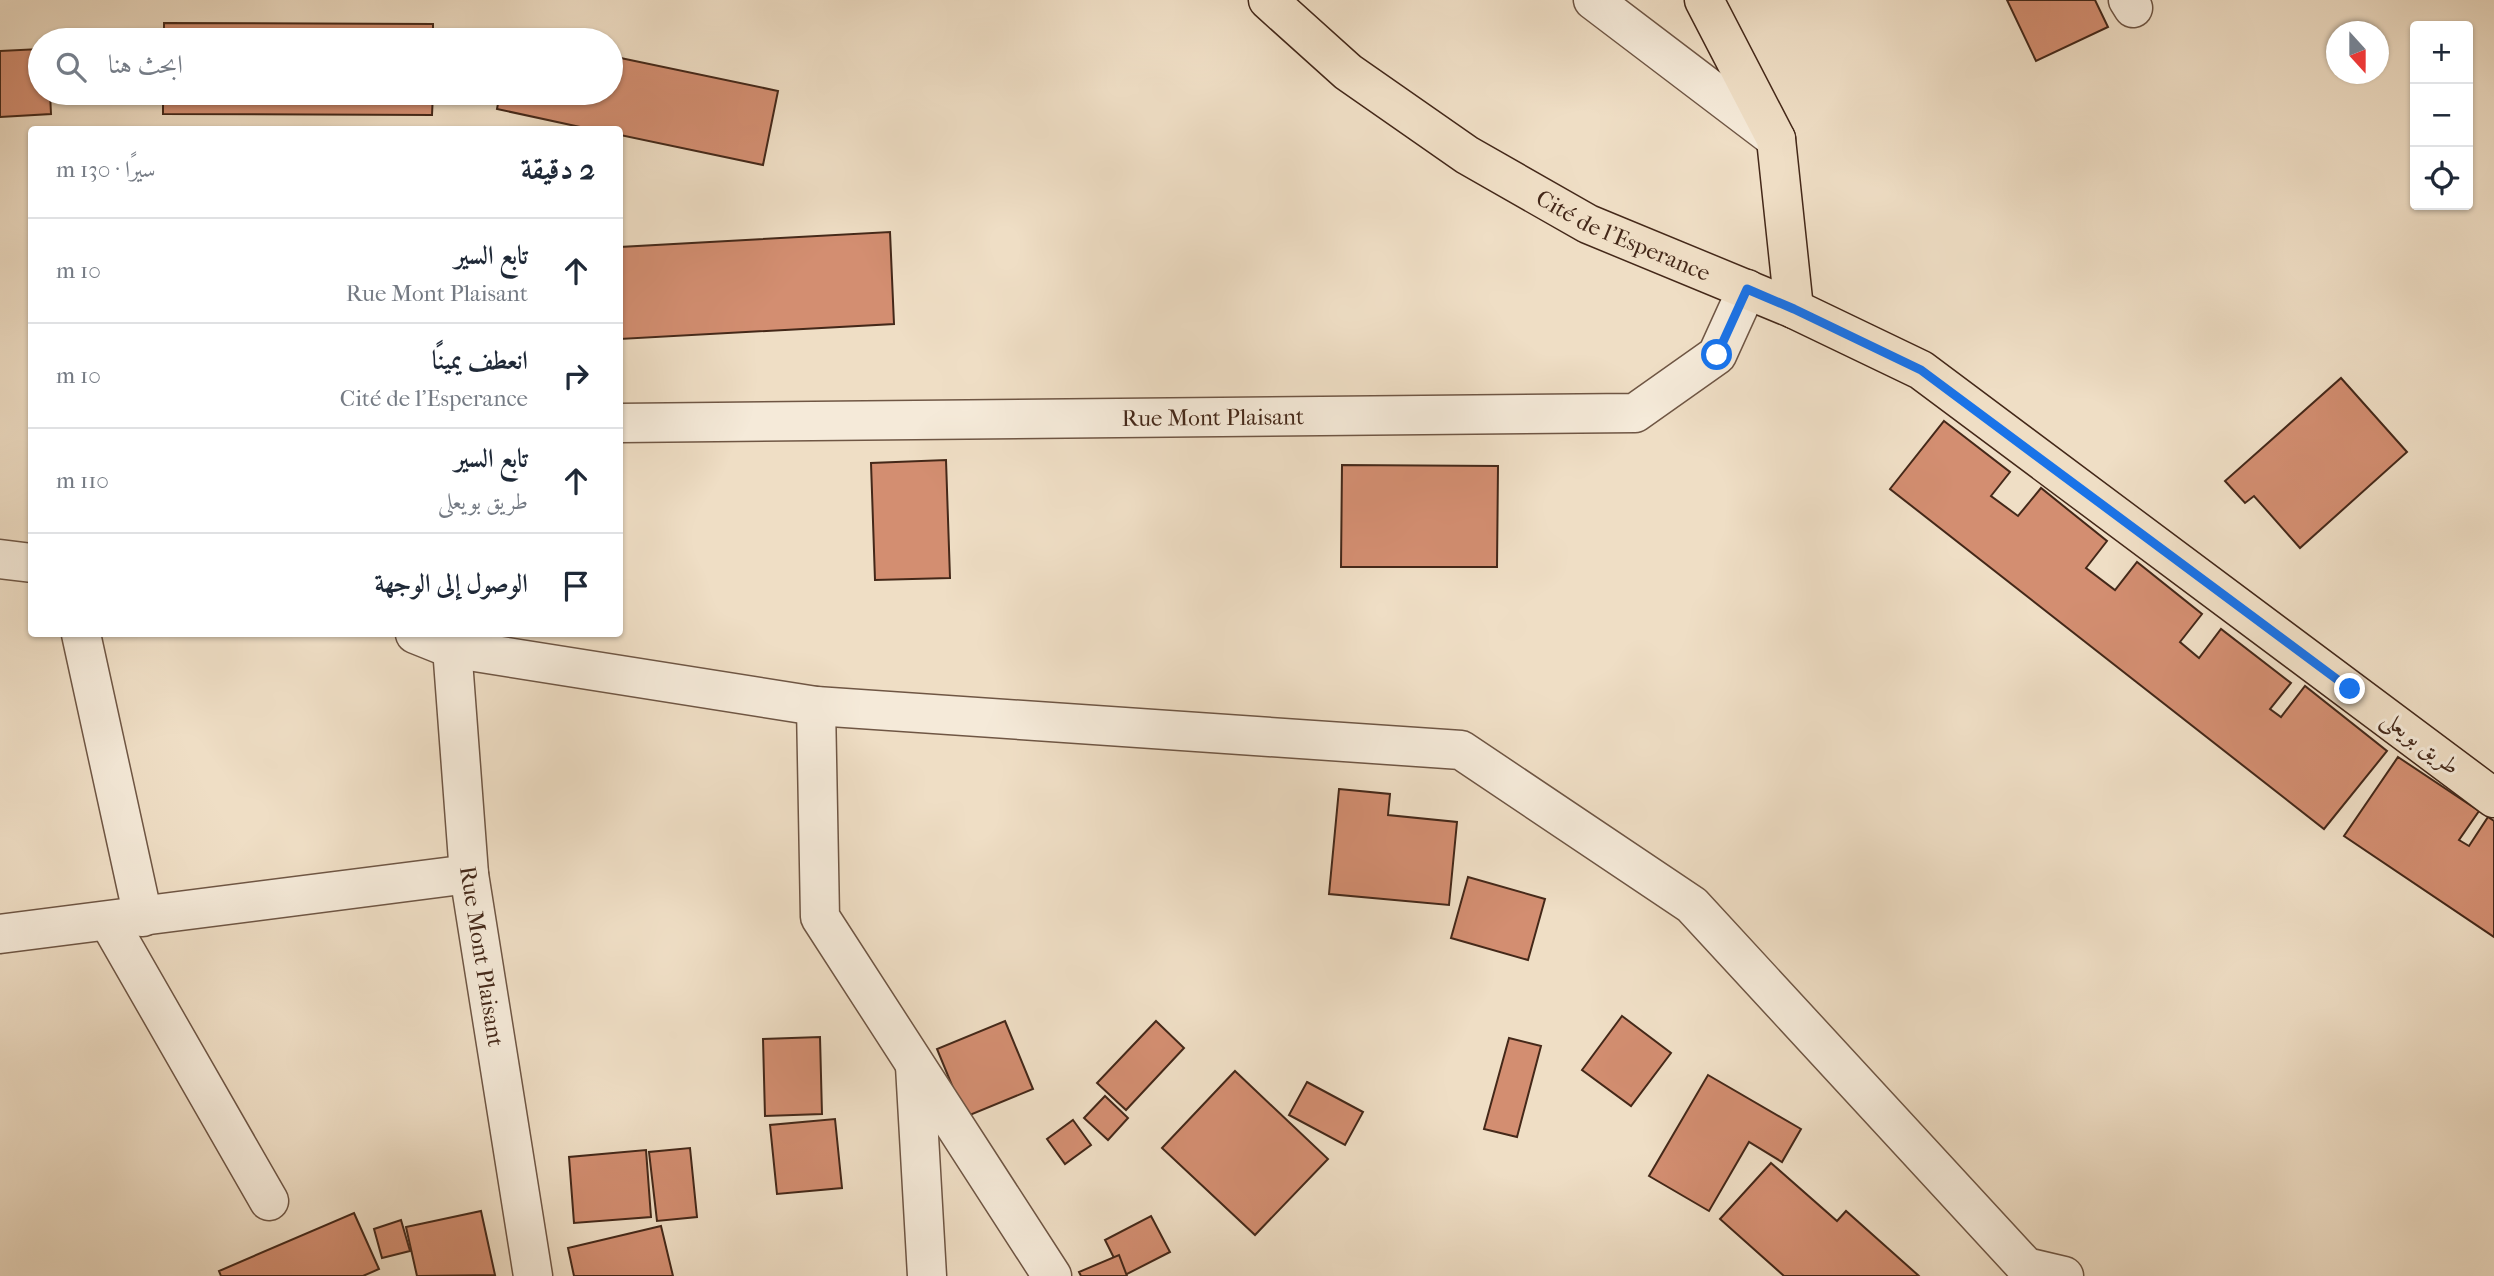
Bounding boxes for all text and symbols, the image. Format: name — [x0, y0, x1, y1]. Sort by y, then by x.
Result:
north arrow — [2326, 21, 2389, 84]
map controls — [2410, 21, 2473, 210]
button: + — [2410, 21, 2473, 84]
search box — [28, 28, 623, 105]
icon: search — [52, 48, 90, 86]
text: ابحث هنا — [108, 49, 183, 80]
button: − — [2410, 84, 2473, 147]
button: locate — [2410, 147, 2473, 210]
text: 2 دقيقة — [521, 152, 595, 187]
text: سيرًا · 130 m — [56, 156, 156, 183]
street label: Cité de l'Esperance — [1531, 184, 1714, 287]
text: تابع السير — [455, 240, 528, 271]
icon: ahead — [557, 252, 595, 290]
text: 10 m — [56, 257, 101, 284]
text: Rue Mont Plaisant — [346, 280, 528, 307]
route start — [1701, 339, 1732, 370]
text: انعطف يمينًا — [432, 345, 528, 376]
icon: right — [557, 357, 595, 395]
text: 10 m — [56, 362, 101, 389]
text: Cité de l'Esperance — [340, 385, 528, 412]
street label: Rue Mont Plaisant — [1122, 403, 1304, 432]
text: تابع السير — [455, 443, 528, 474]
icon: ahead — [557, 462, 595, 500]
text: 110 m — [56, 467, 109, 494]
text: طريق بويعلى — [438, 488, 528, 515]
icon: arrive — [557, 567, 595, 605]
text: الوصول إلى الوجهة — [374, 568, 528, 599]
route end — [2334, 673, 2365, 704]
street label: طريق بويعلى — [2374, 704, 2465, 784]
street label: Rue Mont Plaisant — [454, 864, 509, 1049]

